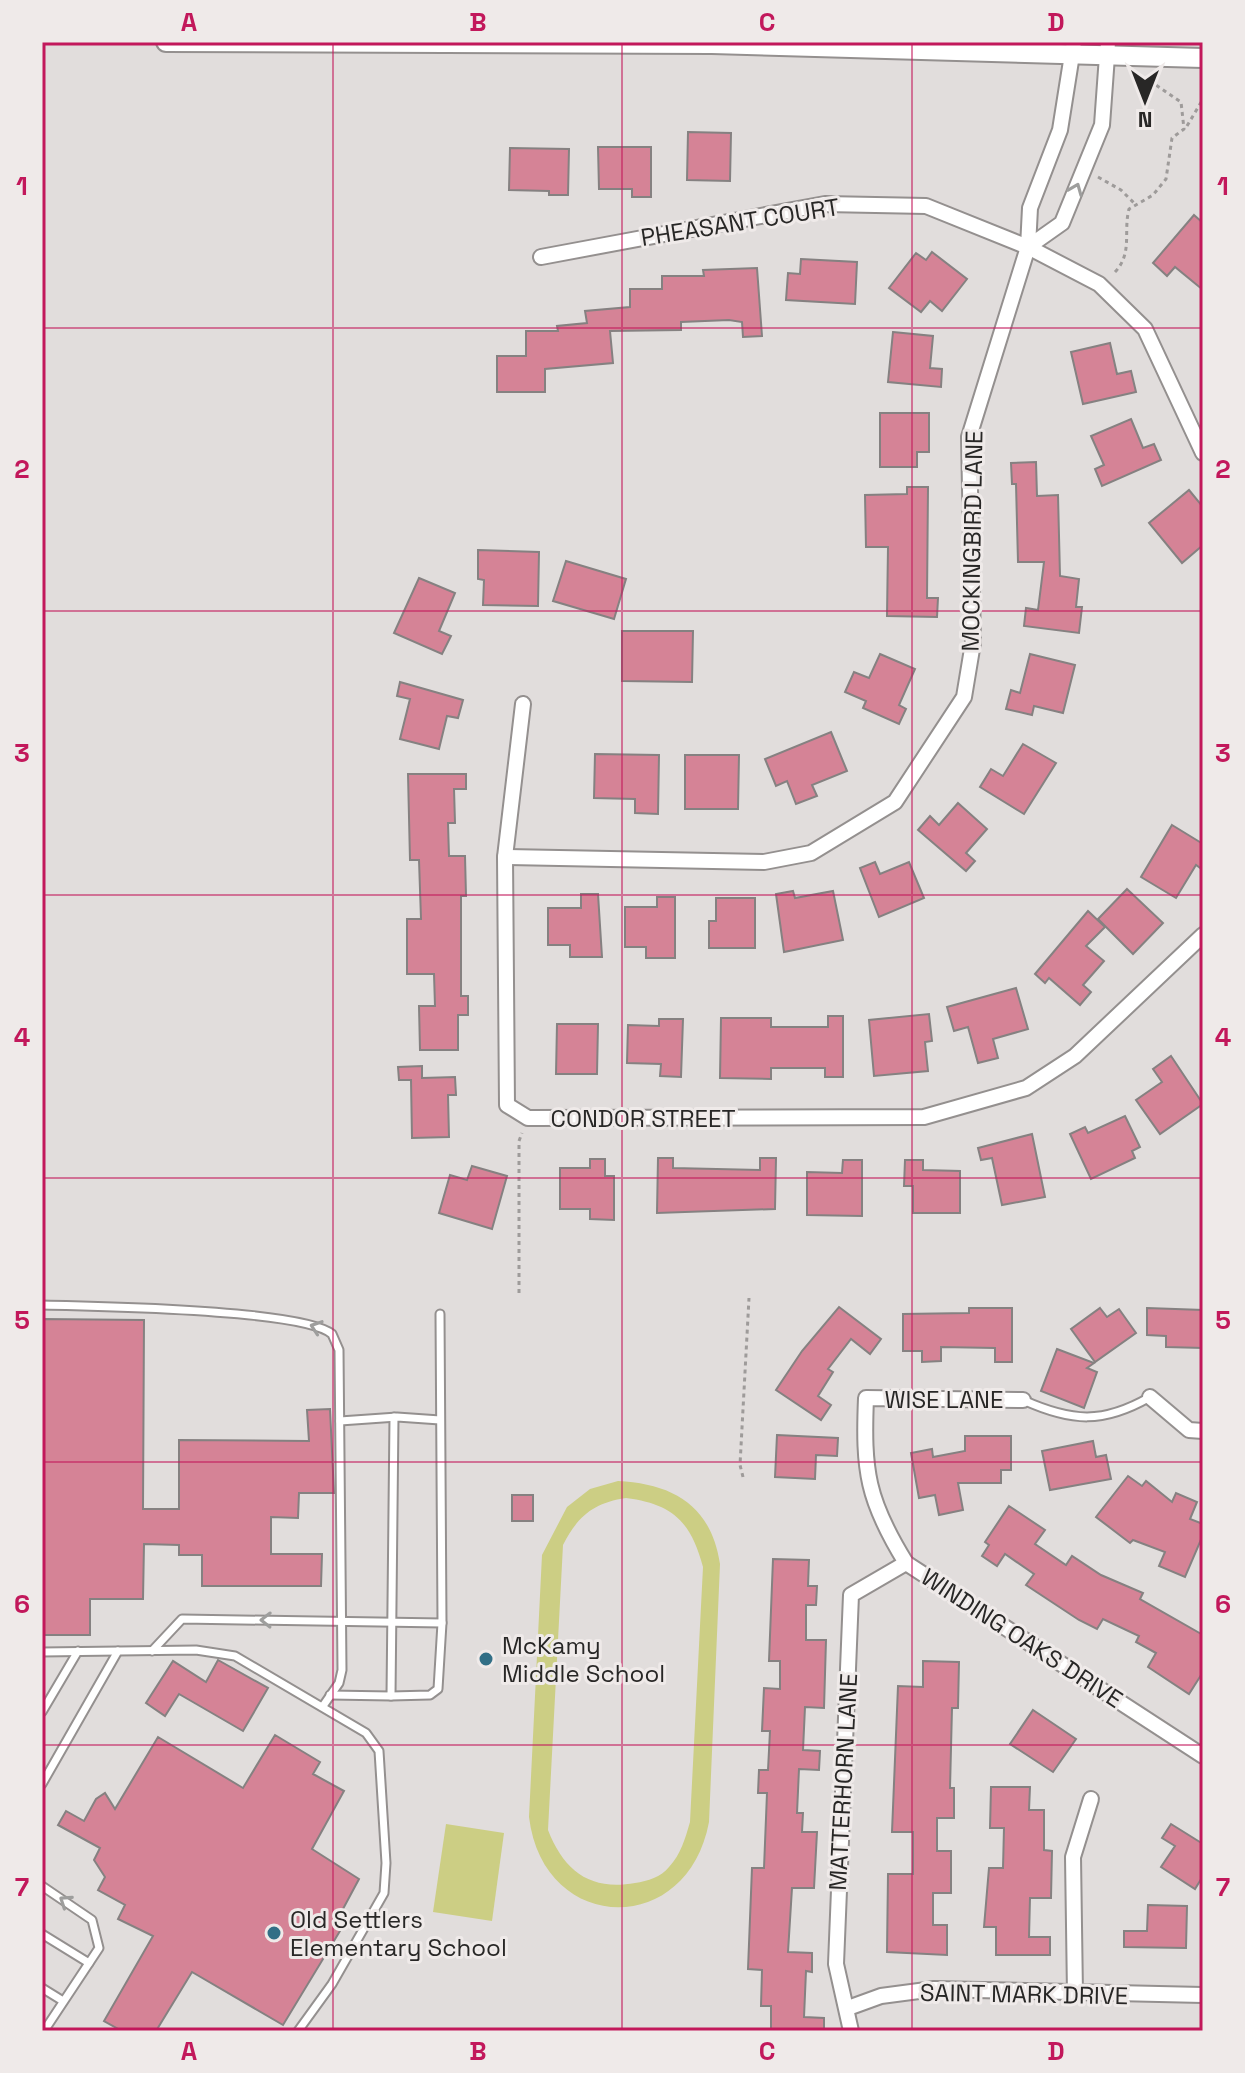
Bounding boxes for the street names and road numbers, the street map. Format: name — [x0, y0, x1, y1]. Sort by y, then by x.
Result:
street label: PHEASANT COURT — [639, 191, 841, 253]
street label: MOCKINGBIRD LANE — [955, 430, 989, 652]
street label: CONDOR STREET — [550, 1103, 736, 1134]
street label: WISE LANE — [885, 1384, 1003, 1415]
street label: WINDING OAKS DRIVE — [915, 1561, 1129, 1715]
street label: MATTERHORN LANE — [822, 1673, 864, 1891]
street label: SAINT MARK DRIVE — [920, 1977, 1128, 2011]

